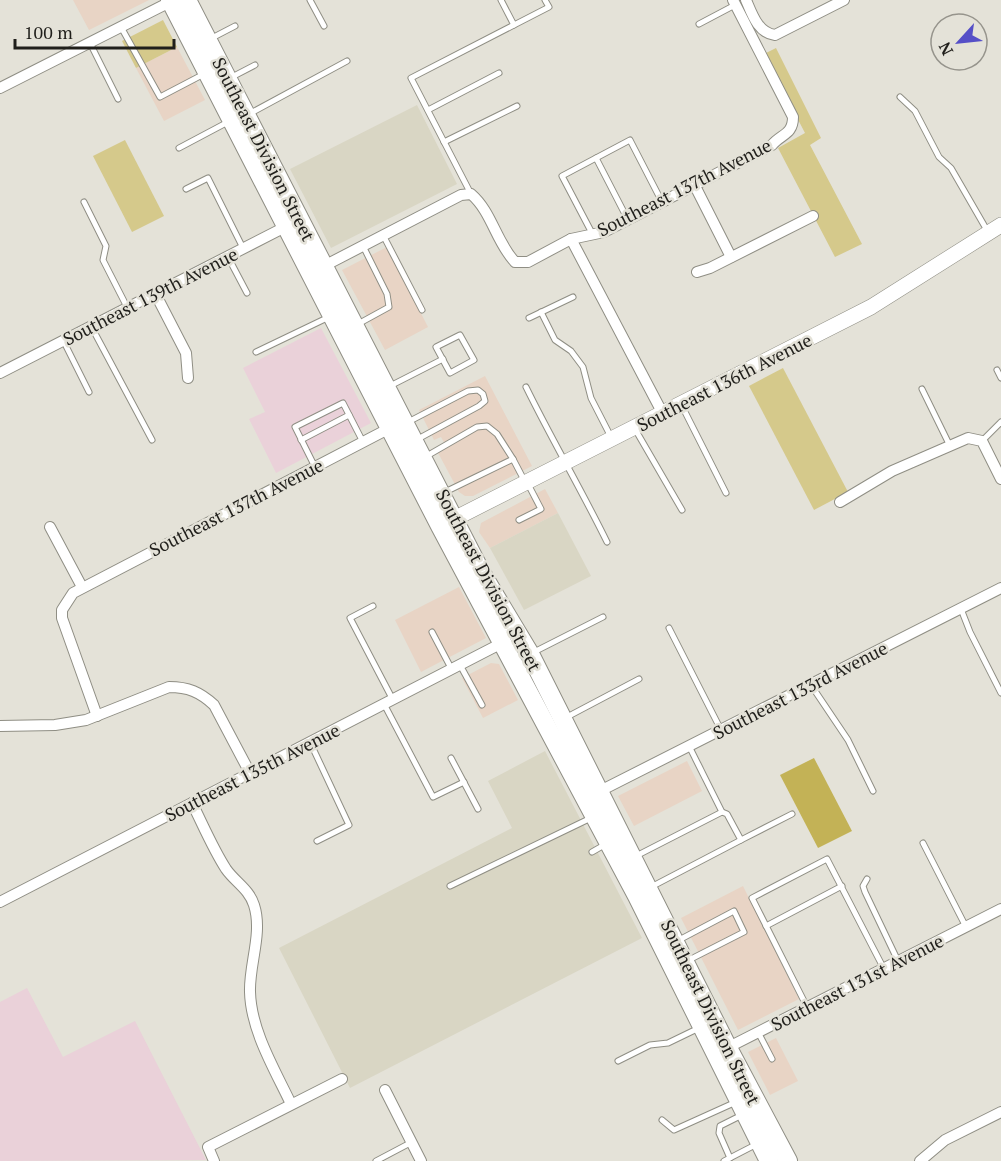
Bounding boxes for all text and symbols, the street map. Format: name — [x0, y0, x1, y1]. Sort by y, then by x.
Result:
scale bar — [15, 12, 174, 50]
north arrow — [929, 12, 989, 72]
text: 100 m — [24, 20, 73, 44]
text: N — [933, 38, 958, 59]
street label: Southeast Division Street — [207, 53, 321, 245]
street label: Southeast 137th Avenue — [593, 133, 775, 241]
street label: Southeast 139th Avenue — [58, 241, 242, 351]
street label: Southeast 136th Avenue — [632, 327, 816, 437]
street label: Southeast 137th Avenue — [145, 453, 327, 561]
street label: Southeast Division Street — [431, 485, 547, 676]
street label: Southeast 133rd Avenue — [709, 636, 891, 744]
street label: Southeast 135th Avenue — [160, 717, 344, 827]
street label: Southeast Division Street — [656, 915, 766, 1109]
street label: Southeast 131st Avenue — [767, 928, 947, 1036]

